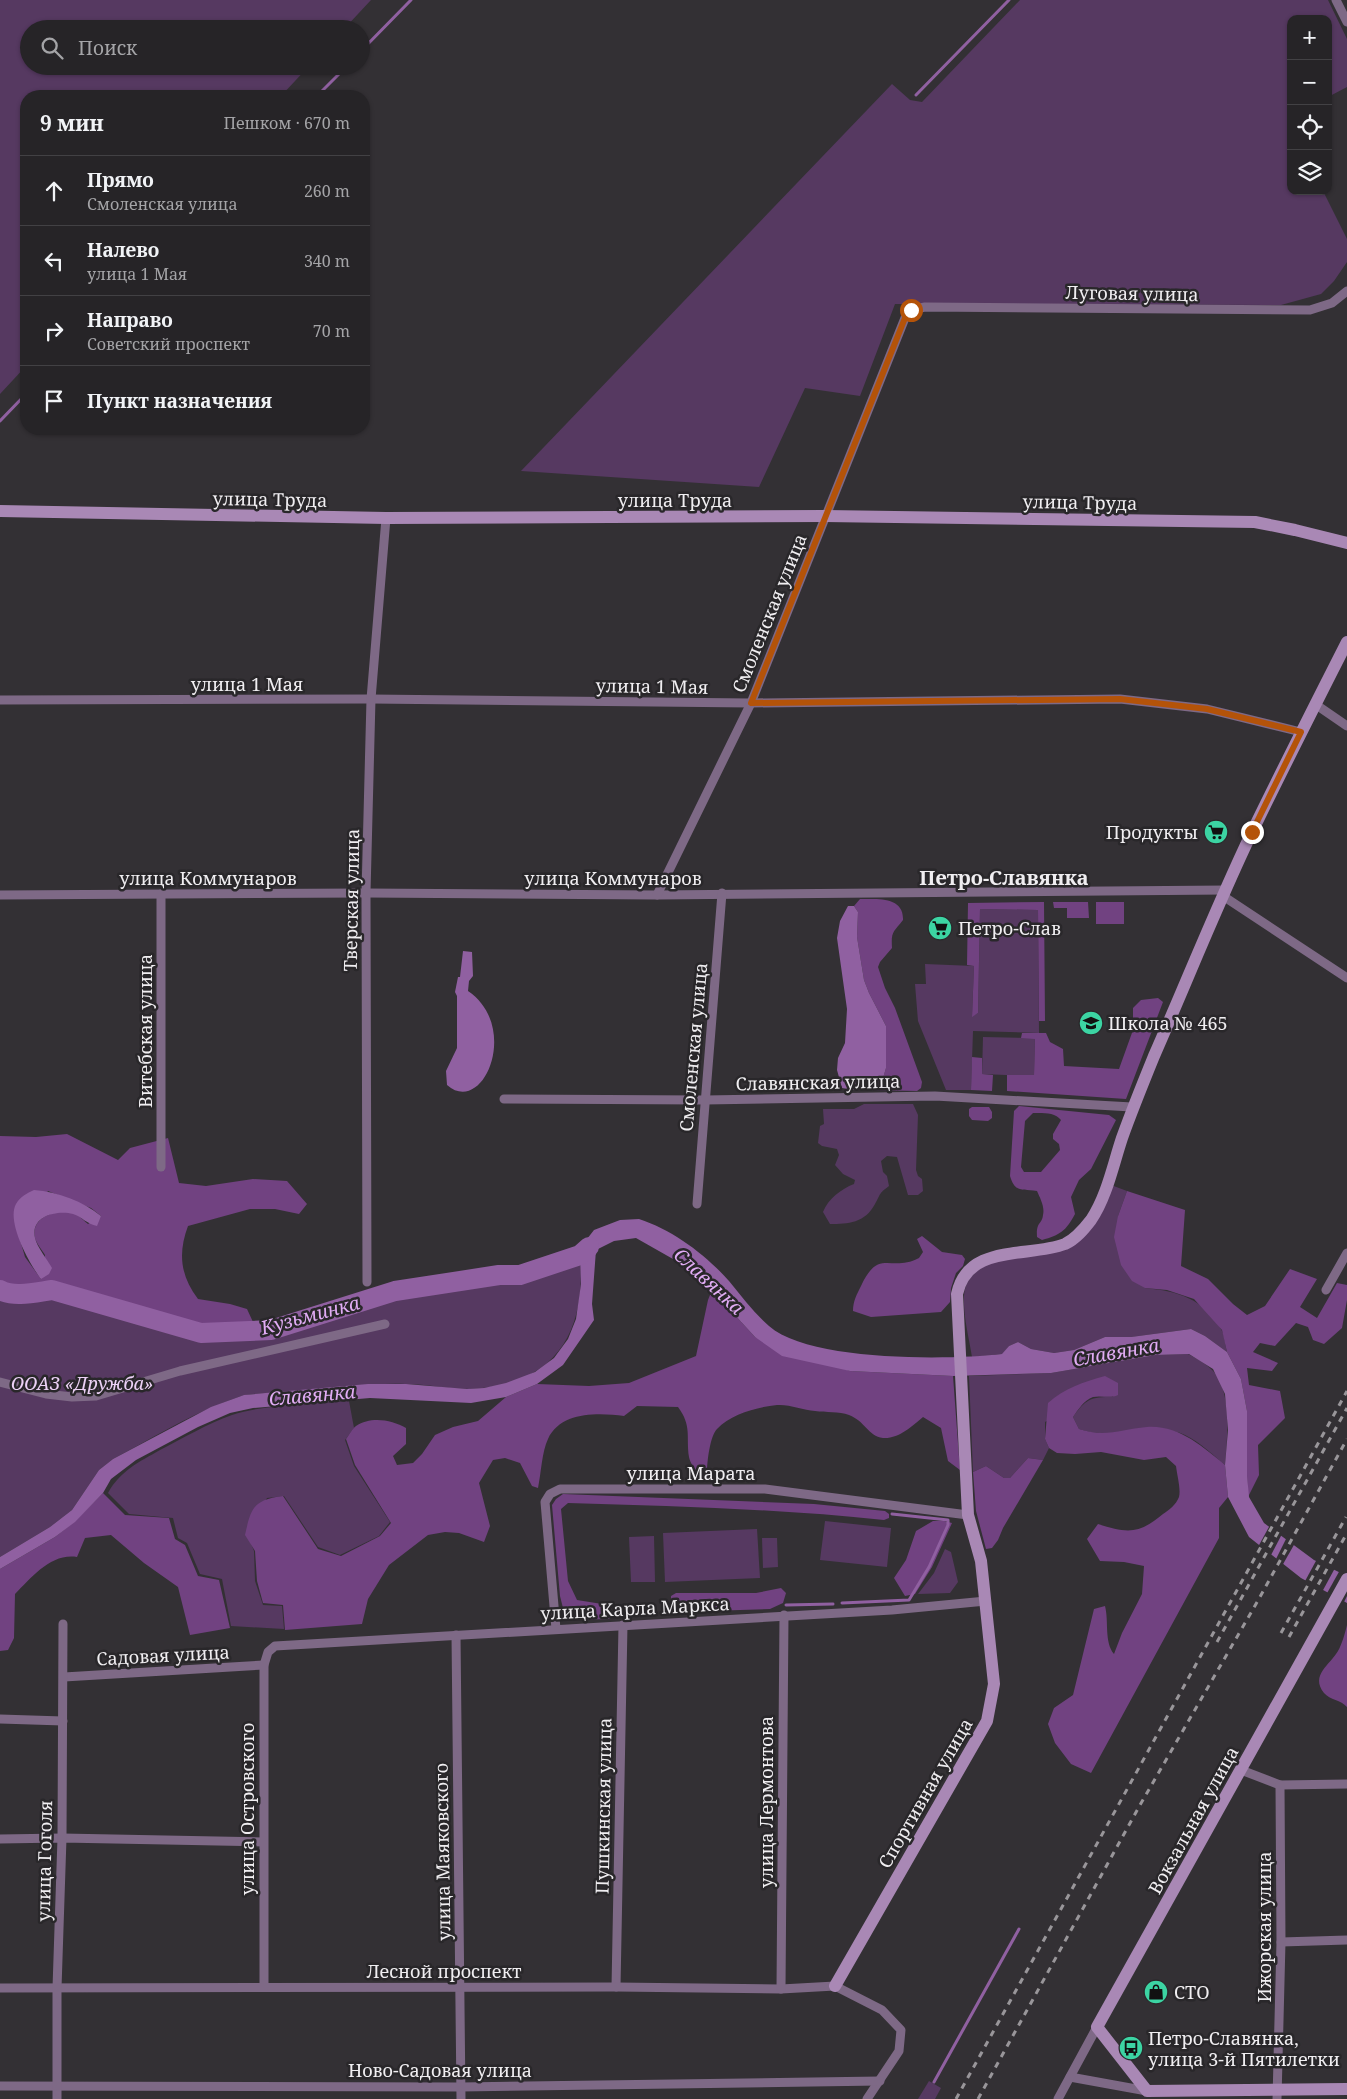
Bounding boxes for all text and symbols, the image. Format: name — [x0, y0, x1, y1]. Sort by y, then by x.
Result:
map controls — [1287, 15, 1332, 195]
button: + — [1287, 15, 1332, 60]
search box — [20, 20, 370, 75]
icon: search — [38, 34, 66, 62]
text: Поиск — [78, 35, 137, 61]
button: − — [1287, 60, 1332, 105]
button: locate — [1287, 105, 1332, 150]
text: 9 мин — [40, 109, 104, 137]
text: Пешком · 670 m — [223, 112, 350, 134]
button: layers — [1287, 150, 1332, 195]
text: Прямо — [87, 167, 154, 193]
icon: ahead — [40, 177, 68, 205]
text: 260 m — [304, 180, 350, 202]
text: Смоленская улица — [87, 193, 238, 215]
text: Налево — [87, 237, 159, 263]
icon: left — [40, 247, 68, 275]
text: 340 m — [304, 250, 350, 272]
text: улица 1 Мая — [87, 263, 187, 285]
street label: Луговая улица — [1065, 280, 1199, 306]
route start — [900, 299, 923, 322]
text: Направо — [87, 307, 173, 333]
icon: right — [40, 317, 68, 345]
text: 70 m — [313, 320, 350, 342]
text: Советский проспект — [87, 333, 250, 355]
icon: arrive — [40, 387, 68, 415]
text: Пункт назначения — [87, 388, 272, 414]
street label: улица Труда — [213, 486, 327, 512]
street label: улица Труда — [618, 488, 732, 512]
street label: улица Труда — [1023, 489, 1137, 515]
street label: Смоленская улица — [726, 530, 812, 696]
street label: улица 1 Мая — [191, 672, 303, 696]
street label: улица 1 Мая — [595, 673, 709, 699]
supermarket icon: Продукты — [1203, 819, 1229, 845]
place label: Продукты — [1106, 820, 1198, 844]
route end — [1241, 821, 1264, 844]
street label: Тверская улица — [338, 829, 364, 971]
district label: Петро-Славянка — [919, 864, 1089, 891]
street label: улица Коммунаров — [119, 866, 297, 890]
street label: улица Коммунаров — [524, 866, 702, 890]
supermarket icon: Петро-Слав — [927, 915, 953, 941]
place label: Петро-Слав — [958, 916, 1061, 940]
street label: Витебская улица — [133, 954, 157, 1108]
street label: Смоленская улица — [674, 962, 712, 1132]
school or university icon: Школа № 465 — [1078, 1010, 1104, 1036]
place label: Школа № 465 — [1108, 1011, 1228, 1035]
street label: Славянская улица — [735, 1069, 901, 1095]
water label: Славянка — [668, 1242, 750, 1320]
water label: Кузьминка — [257, 1289, 363, 1341]
water label: Славянка — [1071, 1332, 1161, 1372]
park label: ООАЗ «Дружба» — [11, 1371, 153, 1395]
water label: Славянка — [267, 1378, 357, 1412]
street label: улица Марата — [626, 1461, 756, 1485]
street label: улица Карла Маркса — [540, 1591, 730, 1625]
street label: Садовая улица — [96, 1640, 230, 1670]
street label: Спортивная улица — [872, 1714, 978, 1872]
street label: улица Лермонтова — [754, 1716, 778, 1888]
street label: Пушкинская улица — [589, 1718, 617, 1894]
street label: улица Островского — [235, 1723, 259, 1895]
street label: Вокзальная улица — [1142, 1742, 1244, 1898]
street label: улица Маяковского — [428, 1763, 456, 1941]
street label: улица Гоголя — [31, 1800, 57, 1922]
street label: Ижорская улица — [1252, 1851, 1276, 2003]
street label: Лесной проспект — [366, 1959, 522, 1983]
shop icon: СТО — [1143, 1979, 1169, 2005]
place label: СТО — [1174, 1980, 1210, 2004]
place label: Петро-Славянка, улица 3-й Пятилетки — [1148, 2026, 1340, 2071]
bus stop icon: Петро-Славянка, улица 3-й Пятилетки — [1118, 2035, 1144, 2061]
street label: Ново-Садовая улица — [348, 2058, 532, 2082]

